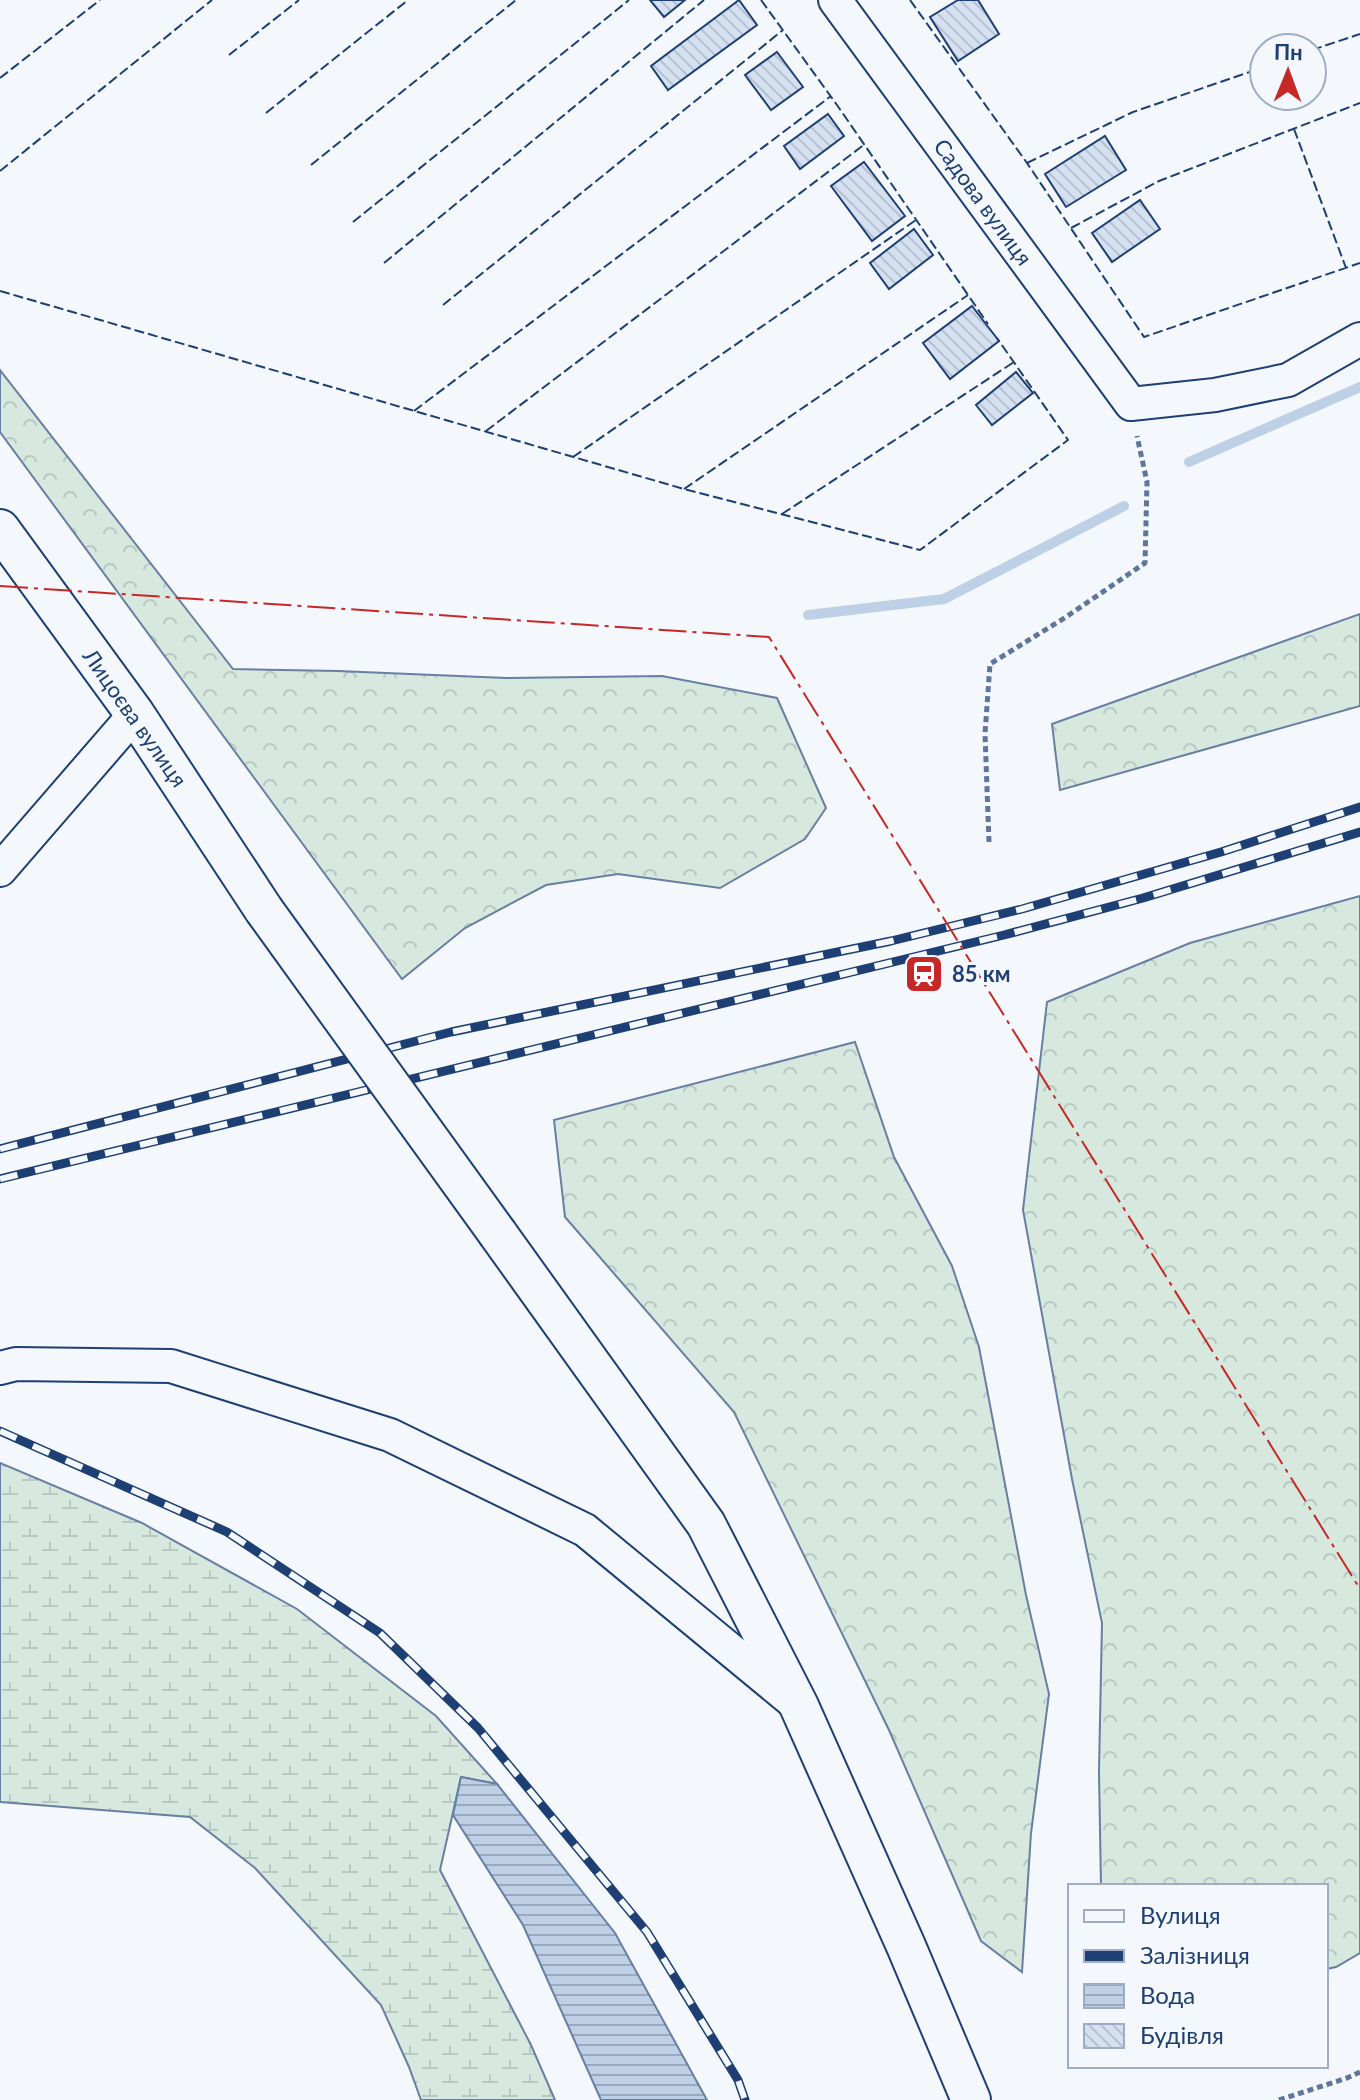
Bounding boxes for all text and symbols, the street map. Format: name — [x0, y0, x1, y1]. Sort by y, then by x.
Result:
north arrow — [1248, 32, 1328, 112]
text: Пн — [1274, 38, 1303, 65]
street label: Садова вулиця — [929, 133, 1038, 270]
street label: Лицоєва вулиця — [77, 642, 193, 792]
station icon: 85 км — [903, 953, 945, 995]
place label: 85 км — [952, 960, 1011, 987]
legend — [1068, 1884, 1328, 2068]
text: Вулиця — [1140, 1900, 1221, 1929]
text: Залізниця — [1140, 1940, 1250, 1969]
text: Вода — [1140, 1980, 1195, 2009]
text: Будівля — [1140, 2020, 1224, 2049]

